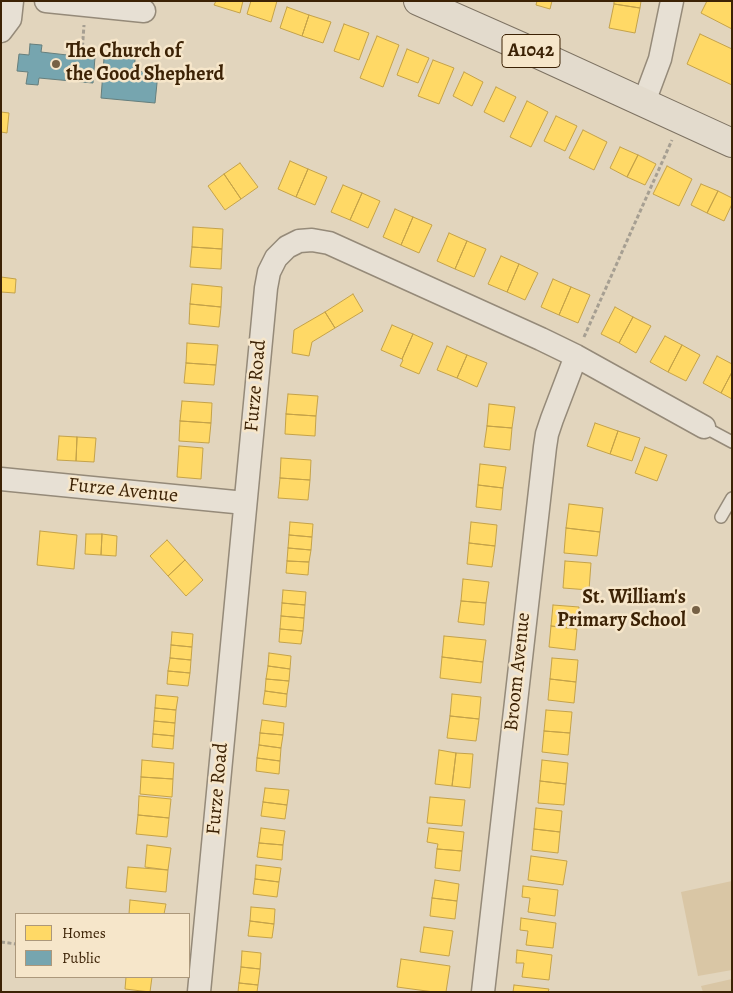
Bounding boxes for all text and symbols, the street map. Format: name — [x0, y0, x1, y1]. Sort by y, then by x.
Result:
road number: A1042 — [502, 34, 560, 68]
place label: The Church of the Good Shepherd — [66, 40, 224, 87]
marker: The Church of the Good Shepherd — [50, 58, 62, 70]
street label: Furze Road — [240, 339, 272, 433]
street label: Furze Avenue — [67, 473, 179, 509]
place label: St. William's Primary School — [557, 586, 686, 633]
marker: St. William's Primary School — [690, 604, 702, 616]
street label: Broom Avenue — [500, 611, 536, 733]
street label: Furze Road — [202, 742, 234, 836]
legend — [15, 913, 190, 978]
text: Homes — [62, 923, 106, 943]
text: Public — [62, 948, 100, 968]

